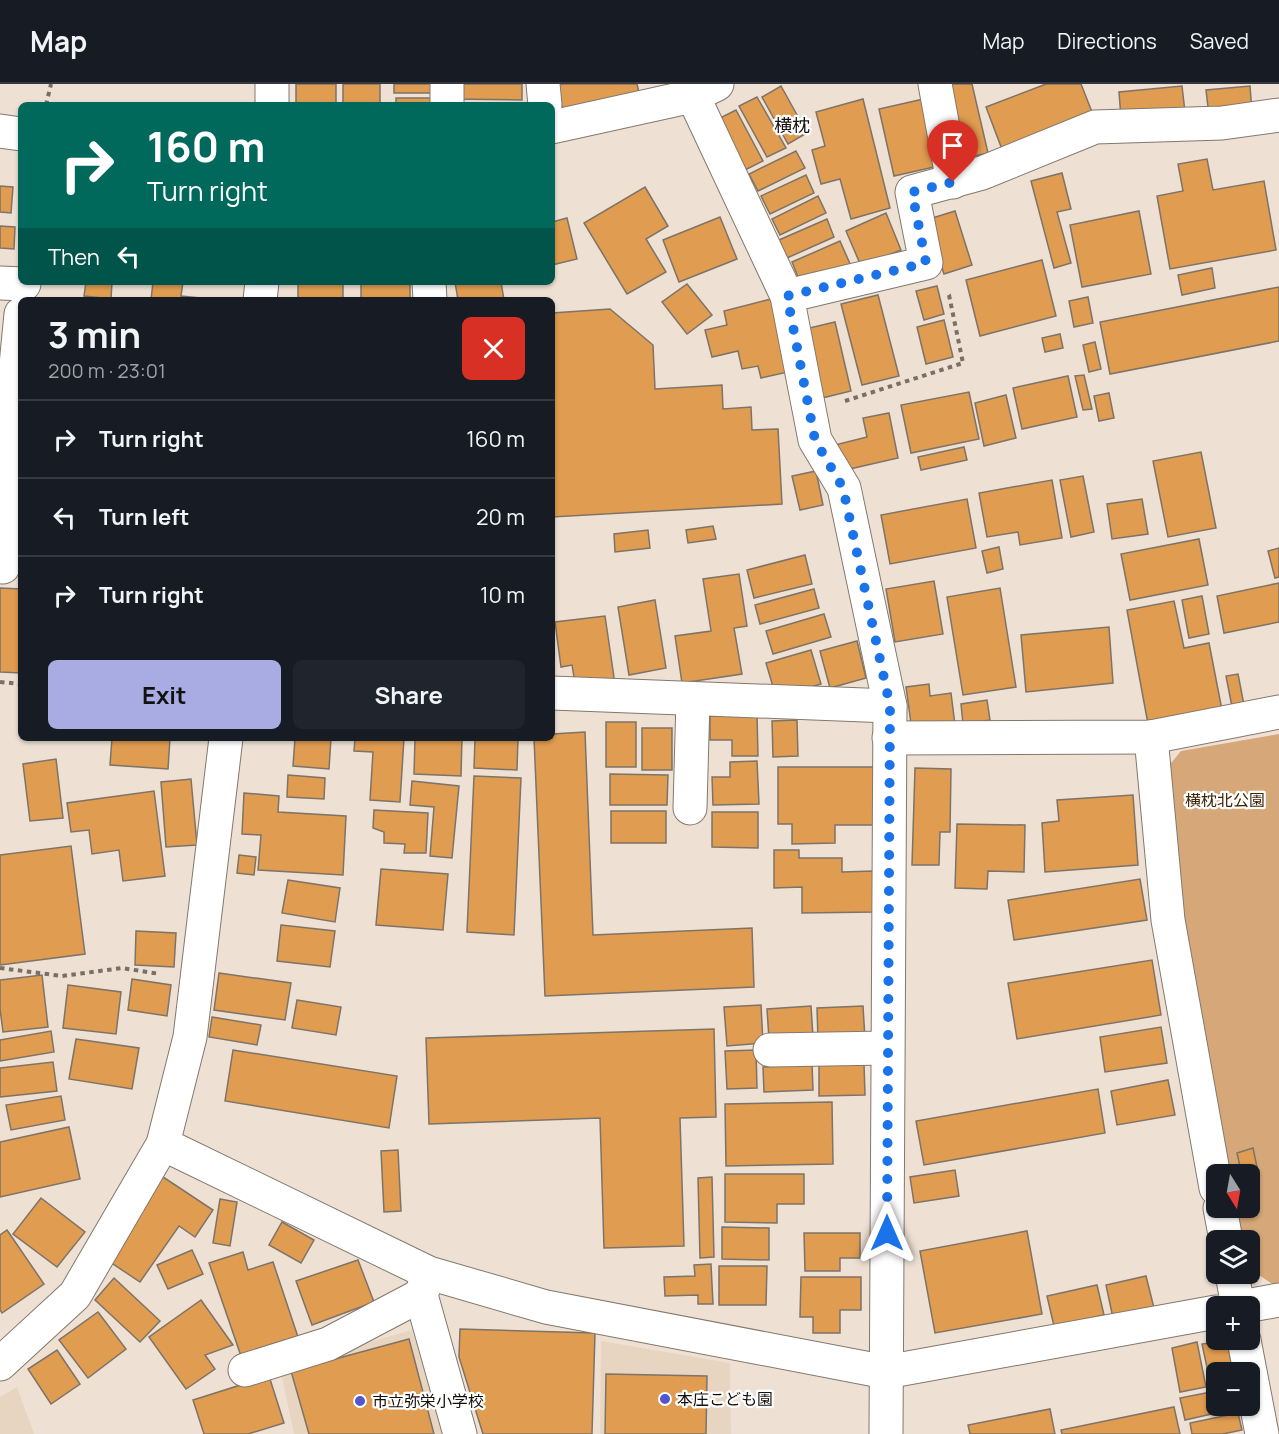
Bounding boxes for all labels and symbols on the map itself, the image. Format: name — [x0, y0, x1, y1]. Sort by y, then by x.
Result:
district label: 横枕 — [774, 113, 810, 137]
pin — [927, 120, 978, 182]
park label: 横枕北公園 — [1185, 789, 1265, 811]
north arrow — [1206, 1164, 1260, 1218]
position arrow — [855, 1201, 919, 1265]
place label: 本庄こども園 — [677, 1388, 773, 1410]
place label: 市立弥栄小学校 — [372, 1390, 484, 1412]
marker: 本庄こども園 — [658, 1392, 672, 1406]
marker: 市立弥栄小学校 — [353, 1394, 367, 1408]

